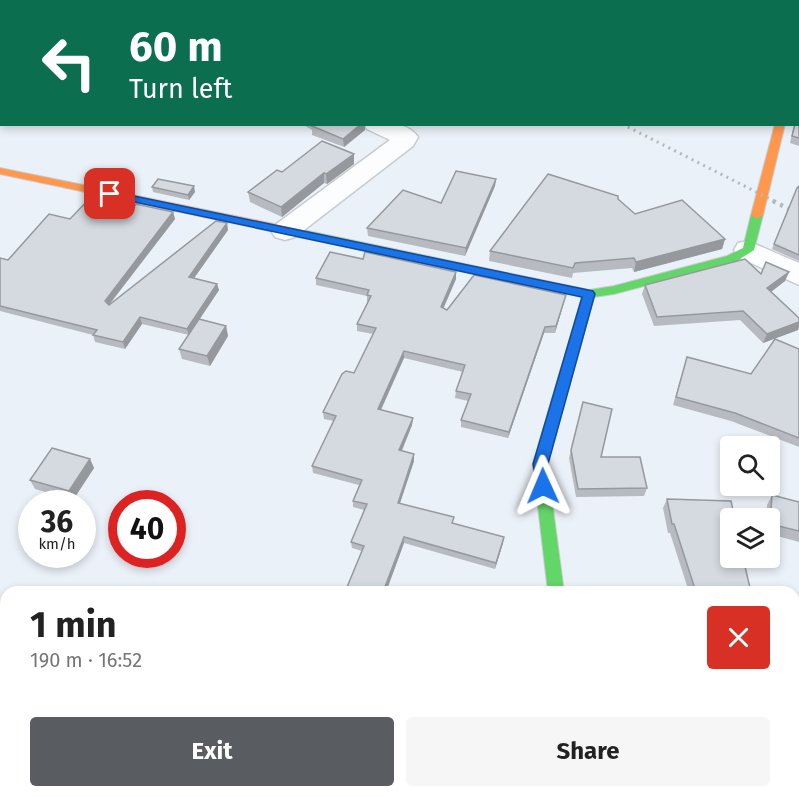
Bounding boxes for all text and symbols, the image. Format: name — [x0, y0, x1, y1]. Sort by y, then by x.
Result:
text: 60 m — [129, 22, 223, 72]
icon: left — [30, 24, 108, 102]
text: Turn left — [129, 73, 232, 105]
pin — [84, 168, 135, 219]
icon: arrive — [93, 177, 126, 210]
map controls — [720, 436, 780, 568]
button: search — [720, 436, 780, 496]
position arrow — [511, 454, 575, 518]
speed limit sign: 40 — [108, 490, 186, 568]
text: 36 — [41, 504, 73, 540]
button: layers — [720, 508, 780, 568]
text: km/h — [38, 535, 76, 553]
text: 1 min — [30, 603, 117, 647]
button: close — [707, 606, 770, 669]
text: 190 m · 16:52 — [30, 648, 142, 672]
button: Exit — [30, 717, 394, 786]
button: Share — [406, 717, 770, 786]

